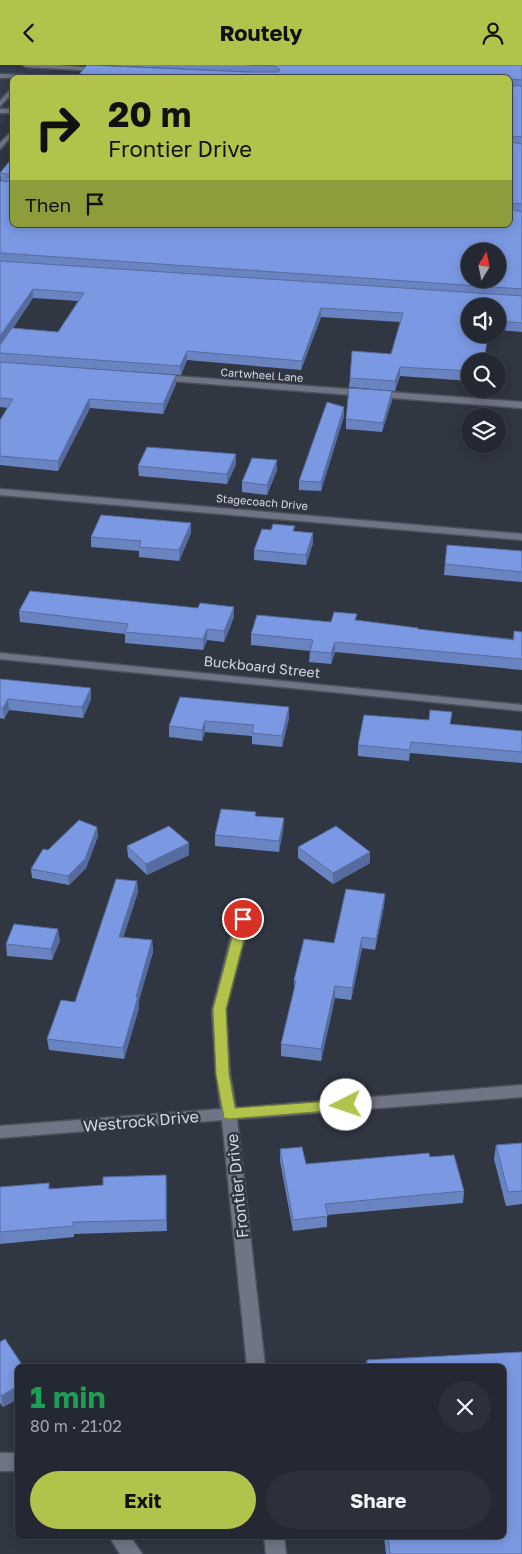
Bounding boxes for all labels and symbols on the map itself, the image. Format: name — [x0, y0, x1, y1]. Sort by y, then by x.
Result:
north arrow — [461, 243, 506, 287]
street label: Cartwheel Lane — [220, 365, 304, 384]
street label: Stagecoach Drive — [216, 491, 309, 512]
street label: Buckboard Street — [203, 652, 321, 681]
pin — [222, 898, 264, 940]
position arrow — [319, 1078, 371, 1130]
street label: Westrock Drive — [82, 1106, 200, 1136]
street label: Frontier Drive — [222, 1133, 252, 1239]

